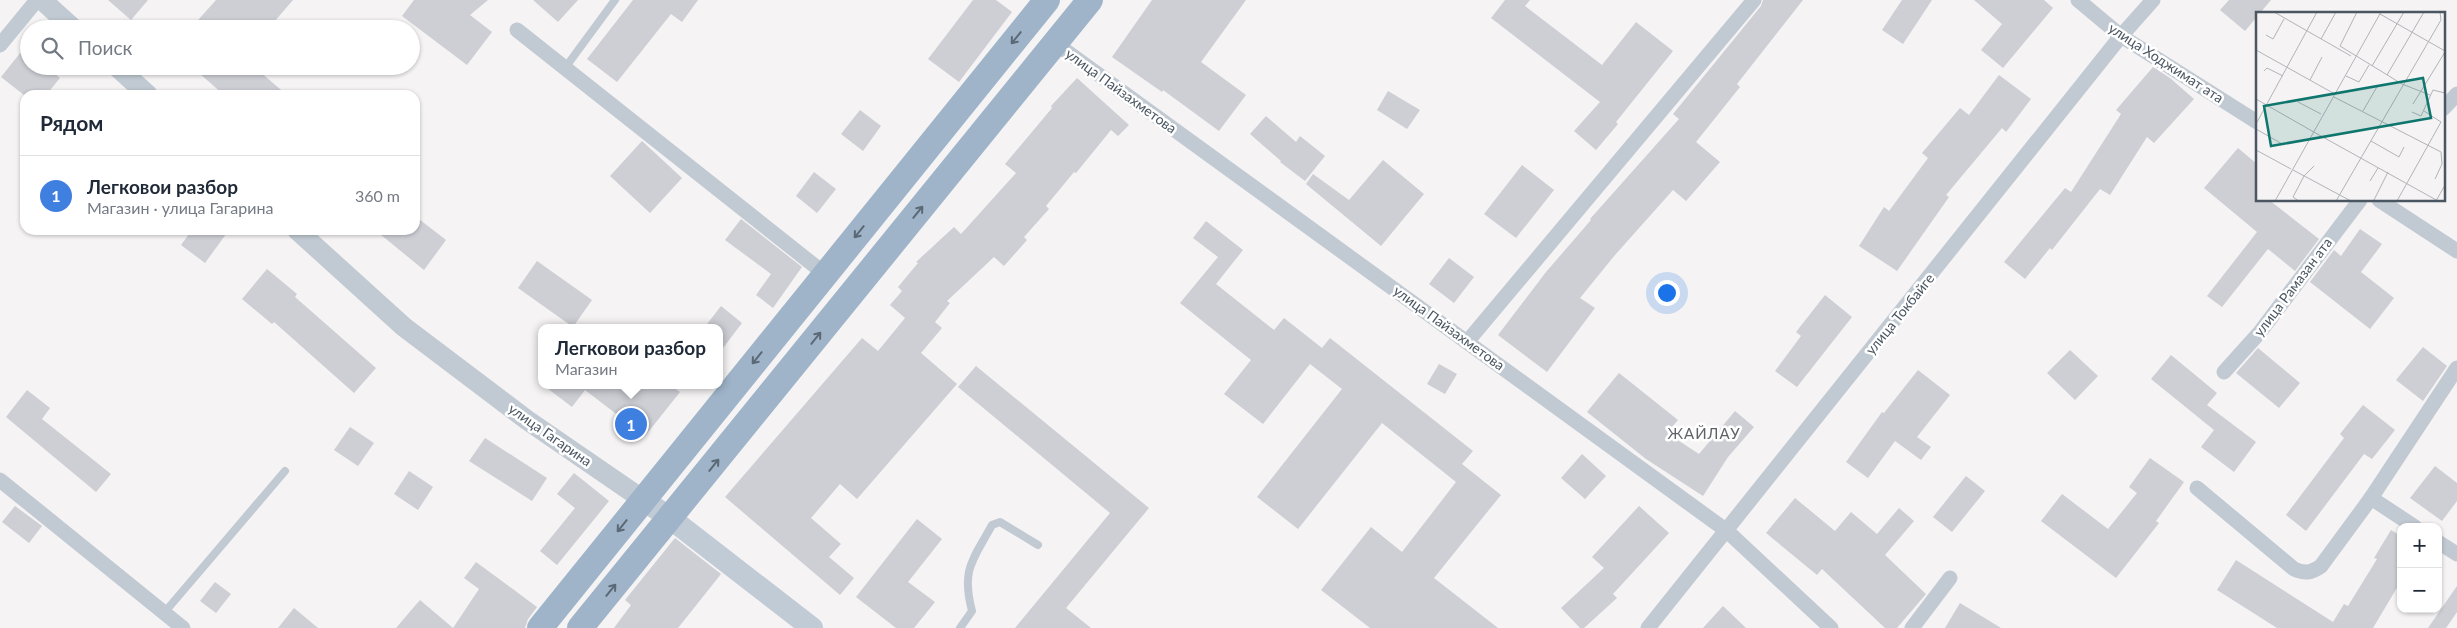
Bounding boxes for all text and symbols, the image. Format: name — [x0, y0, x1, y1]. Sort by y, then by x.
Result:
inset map — [2256, 12, 2444, 201]
street label: улица Ходжимат ата — [2106, 19, 2227, 106]
search box — [20, 20, 420, 75]
one-way arrow — [1011, 31, 1022, 44]
icon: search — [38, 34, 66, 62]
text: Поиск — [78, 36, 132, 59]
street label: улица Пайзахметова — [1063, 45, 1180, 137]
text: Рядом — [40, 110, 103, 135]
text: Легковои разбор — [87, 175, 238, 198]
text: 1 — [51, 186, 61, 205]
text: 360 m — [355, 186, 400, 205]
text: Магазин · улица Гагарина — [87, 198, 273, 217]
one-way arrow — [913, 206, 924, 219]
one-way arrow — [854, 225, 865, 238]
street label: улица Рамазан ата — [2250, 234, 2335, 339]
street label: улица Токбайге — [1862, 270, 1938, 358]
your location — [1654, 280, 1680, 306]
street label: улица Пайзахметова — [1391, 282, 1508, 374]
popup — [538, 324, 723, 389]
one-way arrow — [810, 332, 821, 345]
text: Легковои разбор — [555, 336, 706, 359]
one-way arrow — [751, 352, 762, 365]
text: Магазин — [555, 359, 617, 378]
street label: улица Гагарина — [505, 400, 595, 470]
pin: 1 — [615, 405, 647, 443]
district label: ЖАЙЛАУ — [1667, 424, 1741, 442]
one-way arrow — [708, 458, 719, 471]
one-way arrow — [616, 519, 627, 532]
map controls — [2397, 523, 2442, 613]
button: + — [2397, 523, 2442, 568]
button: − — [2397, 568, 2442, 613]
one-way arrow — [605, 584, 616, 597]

